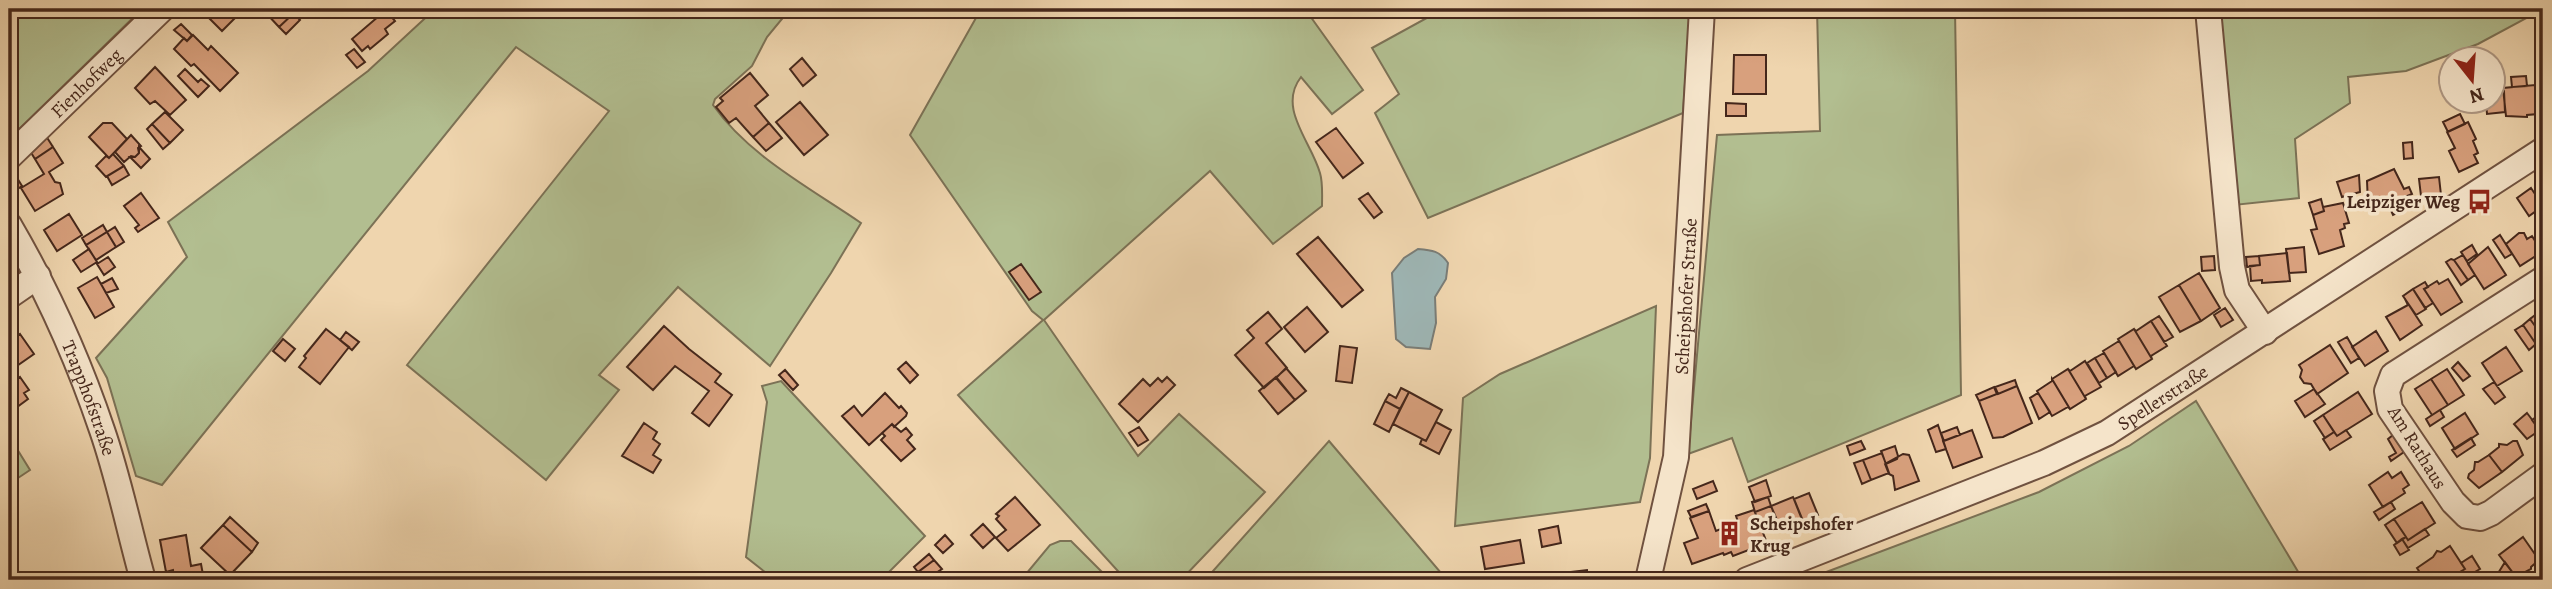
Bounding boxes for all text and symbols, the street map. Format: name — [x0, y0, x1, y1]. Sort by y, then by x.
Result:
street label: Fienhofweg — [45, 42, 129, 124]
north arrow — [2436, 46, 2506, 116]
text: N — [2466, 81, 2487, 110]
bus stop icon: Leipziger Weg — [2466, 187, 2494, 215]
place label: Leipziger Weg — [2346, 189, 2460, 215]
street label: Scheipshofer Straße — [1669, 218, 1704, 375]
street label: Trapphofstraße — [55, 336, 122, 459]
street label: Spellerstraße — [2112, 359, 2213, 437]
street label: Am Rathaus — [2381, 400, 2453, 494]
place label: Scheipshofer Krug — [1750, 511, 1854, 559]
building icon: Scheipshofer Krug — [1716, 520, 1744, 548]

